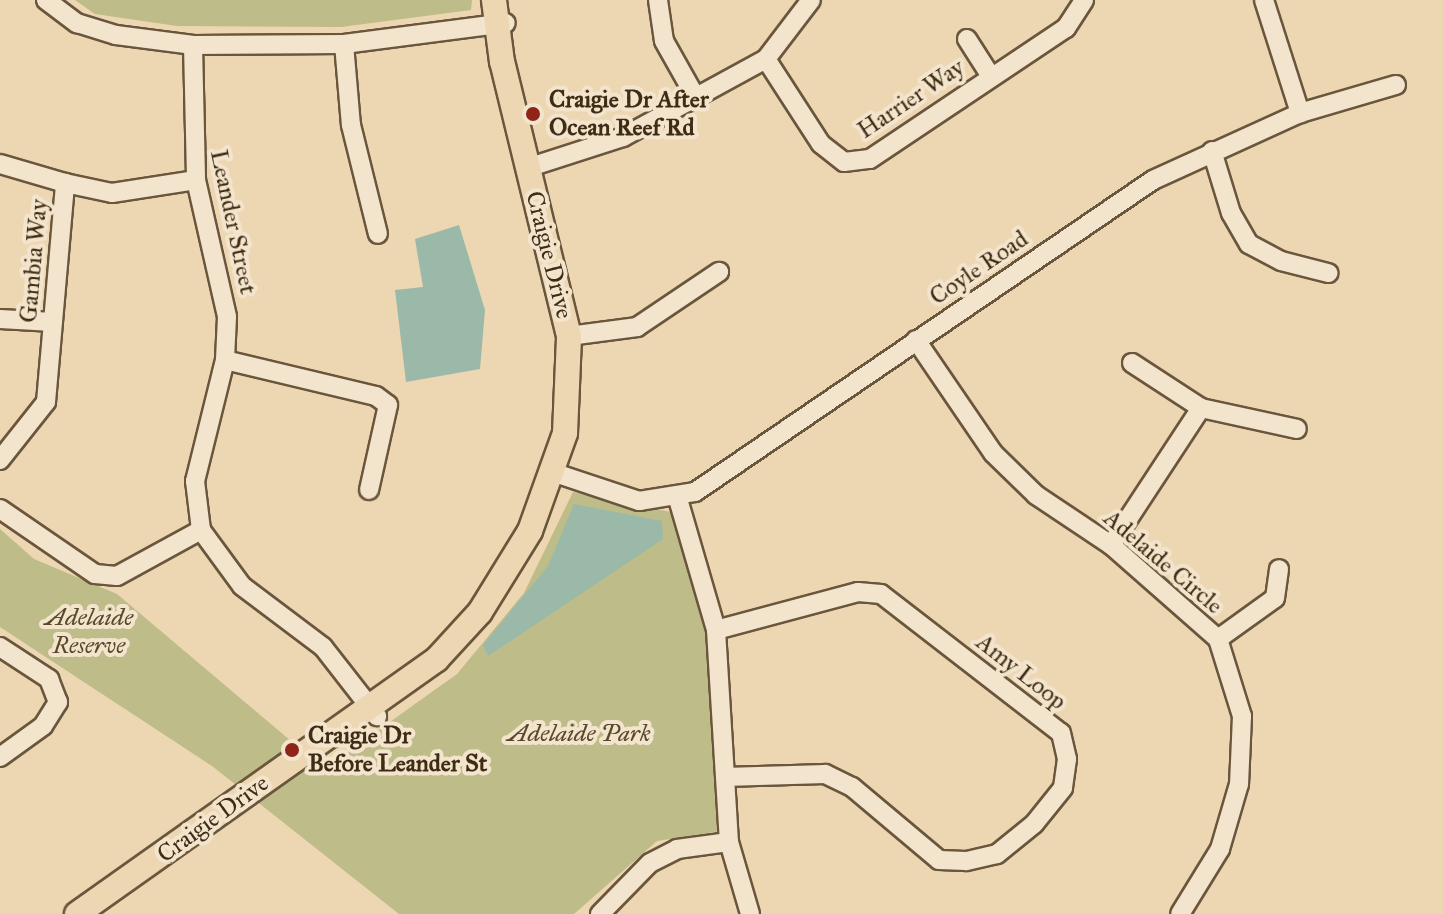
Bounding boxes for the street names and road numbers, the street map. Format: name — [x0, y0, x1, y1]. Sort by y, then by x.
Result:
street label: Harrier Way — [852, 53, 970, 145]
street label: Leander Street — [204, 147, 262, 297]
street label: Craigie Drive — [519, 188, 579, 322]
street label: Gambia Way — [14, 198, 54, 324]
street label: Coyle Road — [924, 225, 1034, 311]
street label: Adelaide Circle — [1098, 504, 1228, 620]
street label: Amy Loop — [970, 628, 1072, 716]
street label: Craigie Drive — [152, 769, 274, 869]

